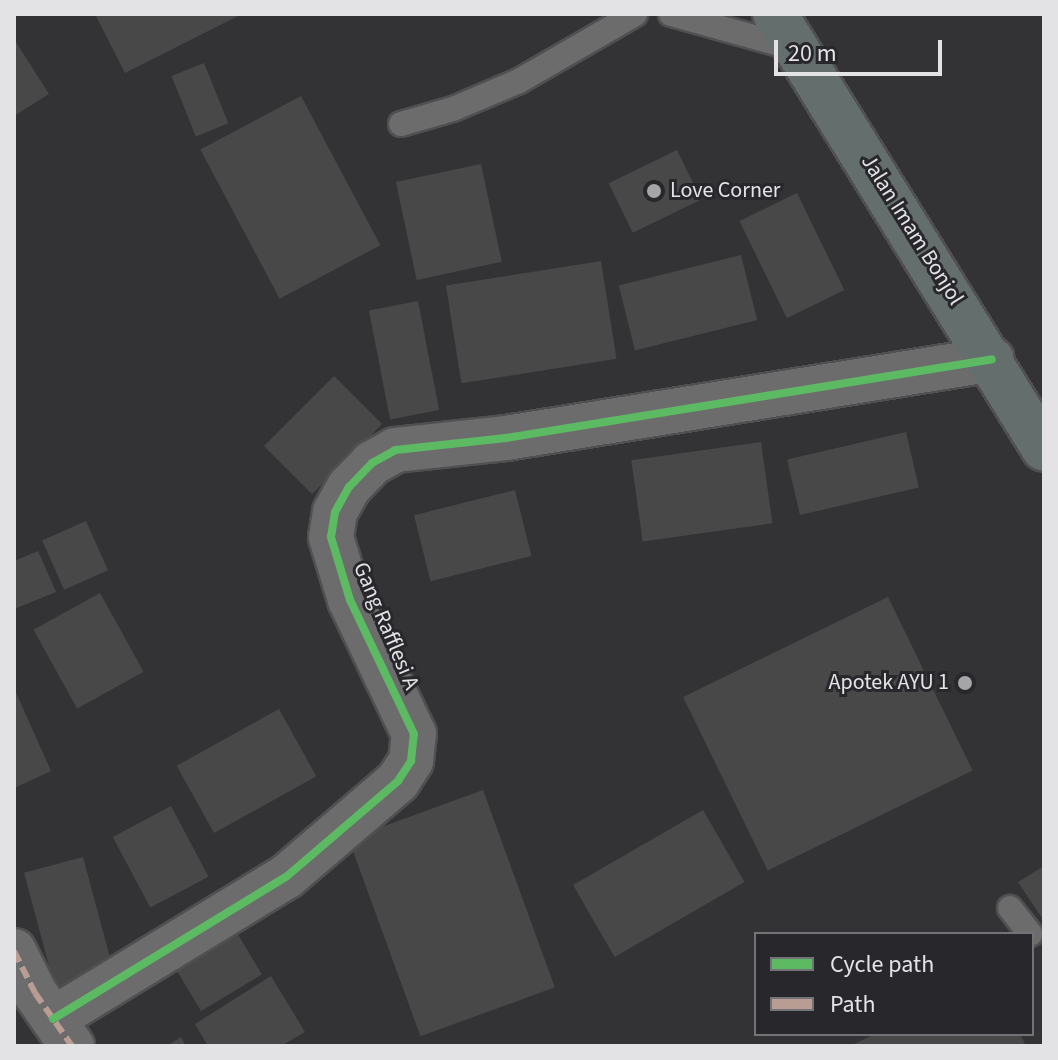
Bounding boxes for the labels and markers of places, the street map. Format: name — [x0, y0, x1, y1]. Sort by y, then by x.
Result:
place label: Love Corner — [670, 178, 780, 204]
marker: Love Corner — [645, 182, 663, 200]
place label: Apotek AYU 1 — [829, 670, 949, 696]
marker: Apotek AYU 1 — [956, 674, 974, 692]

